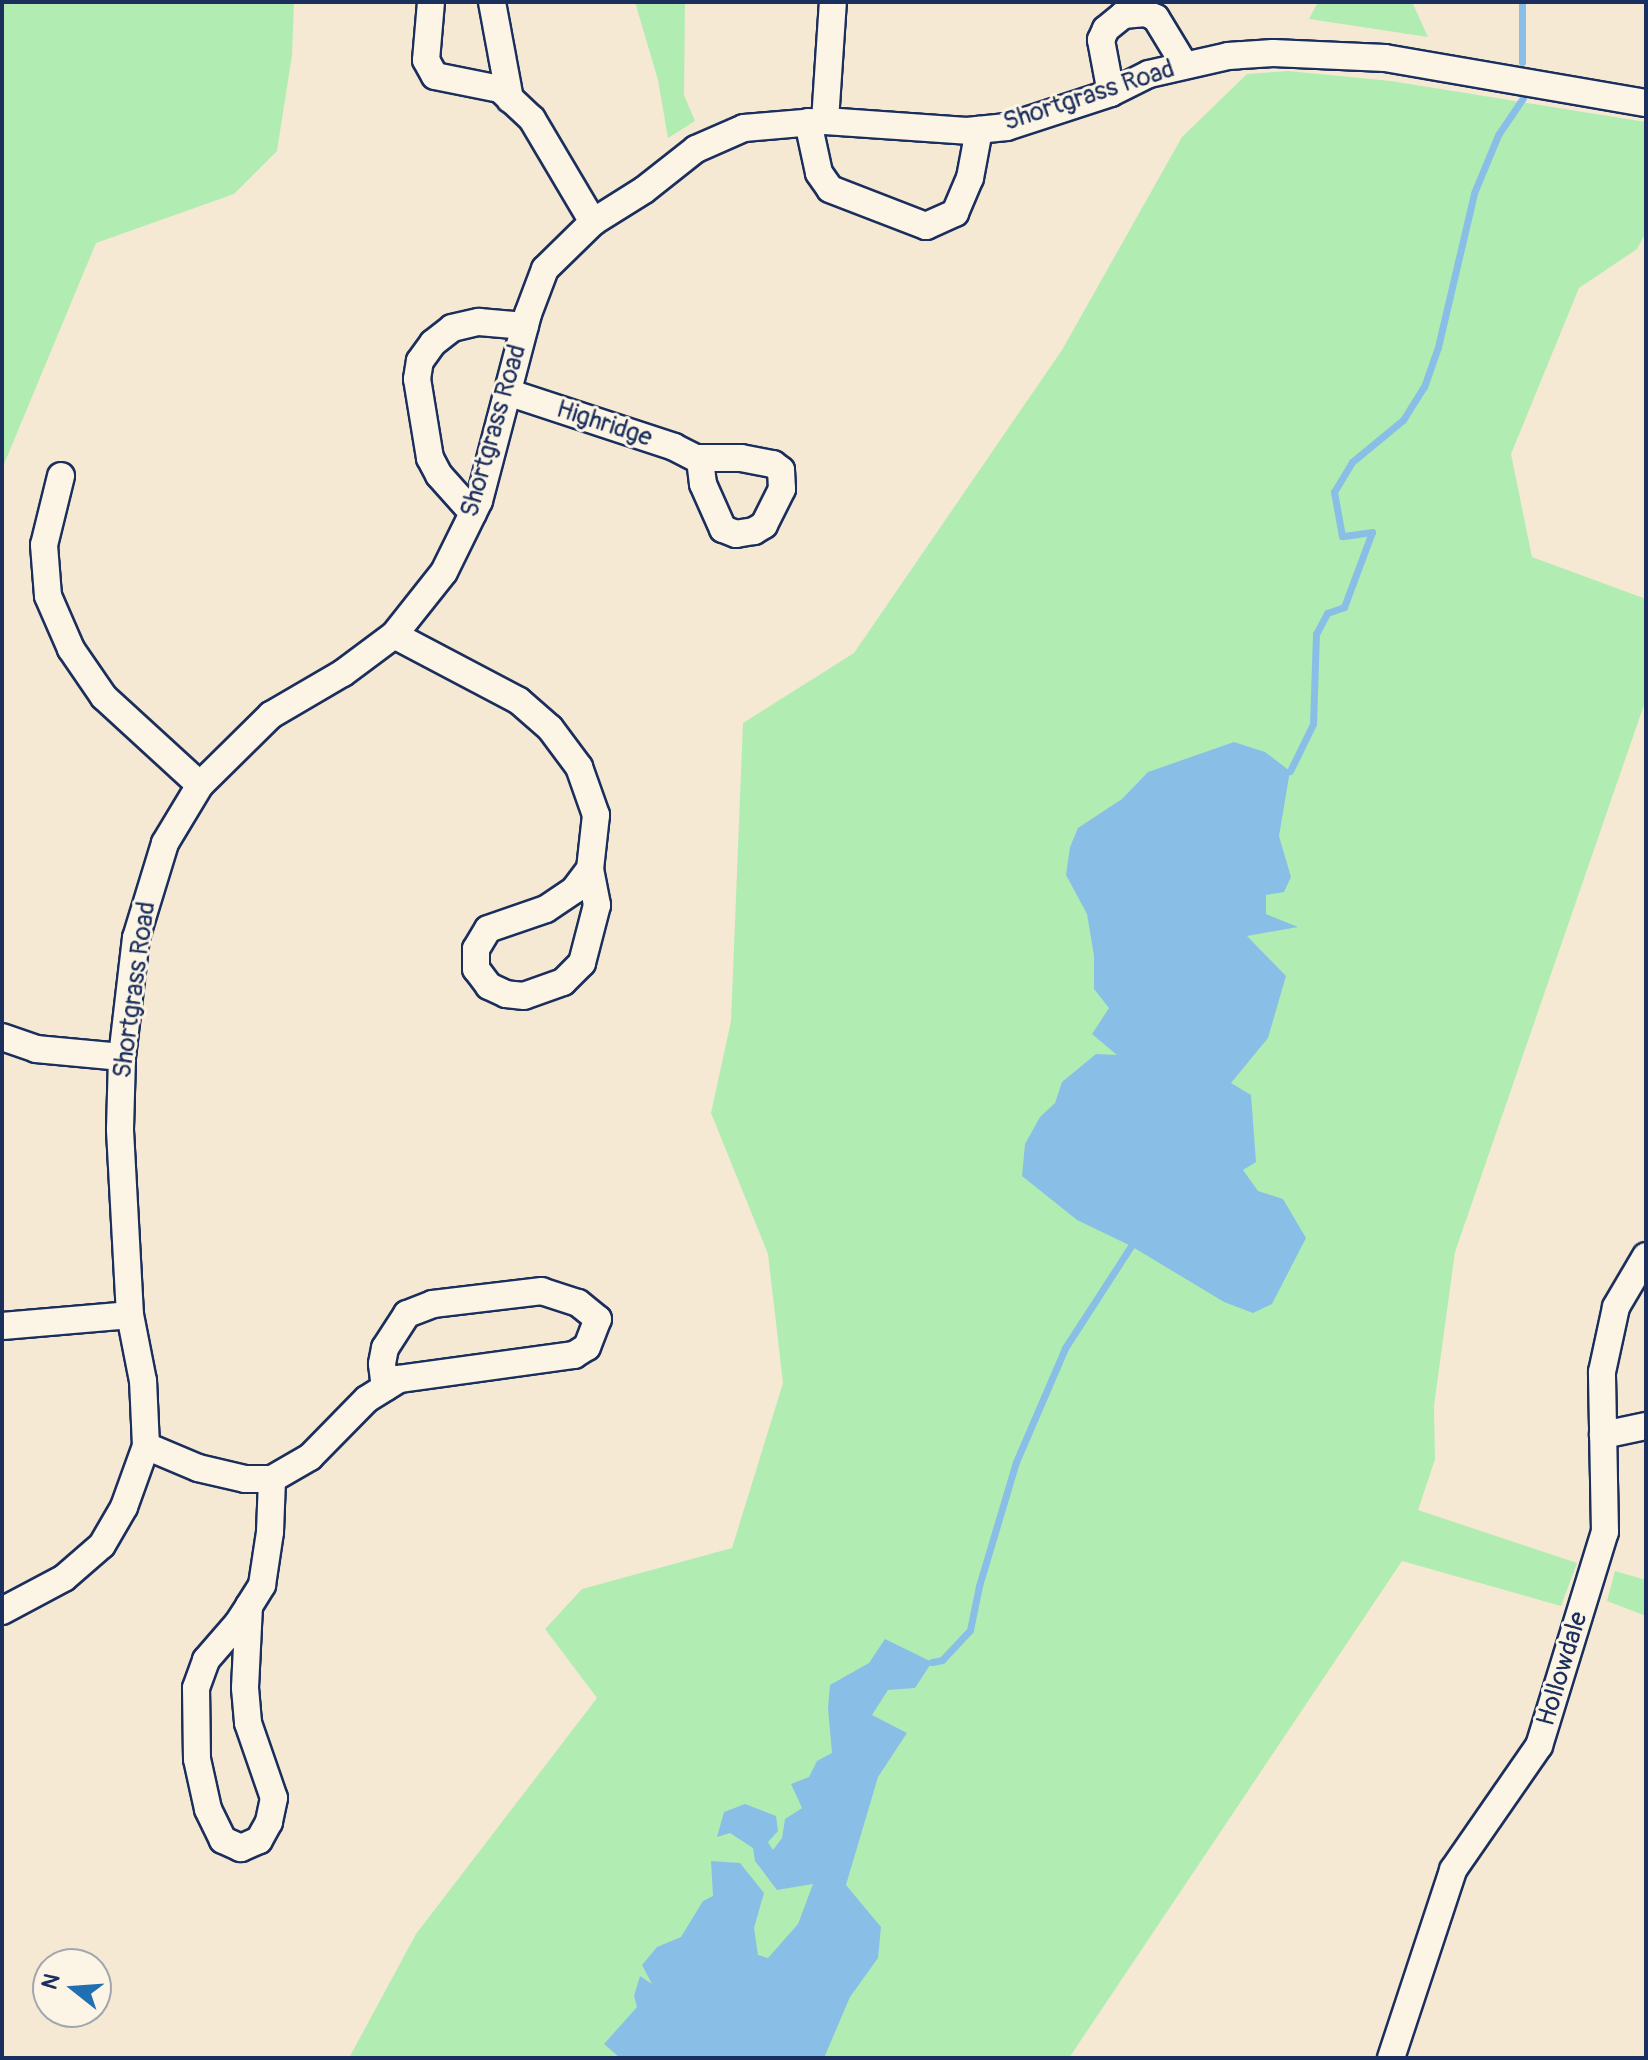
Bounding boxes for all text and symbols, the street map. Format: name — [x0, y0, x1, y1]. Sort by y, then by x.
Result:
street label: Shortgrass Road — [999, 54, 1179, 138]
street label: Shortgrass Road — [454, 341, 534, 521]
street label: Highridge — [552, 394, 656, 454]
street label: Shortgrass Road — [107, 900, 163, 1080]
street label: Hollowdale — [1531, 1608, 1595, 1730]
north arrow — [32, 1948, 112, 2028]
text: N — [35, 1970, 67, 1993]

